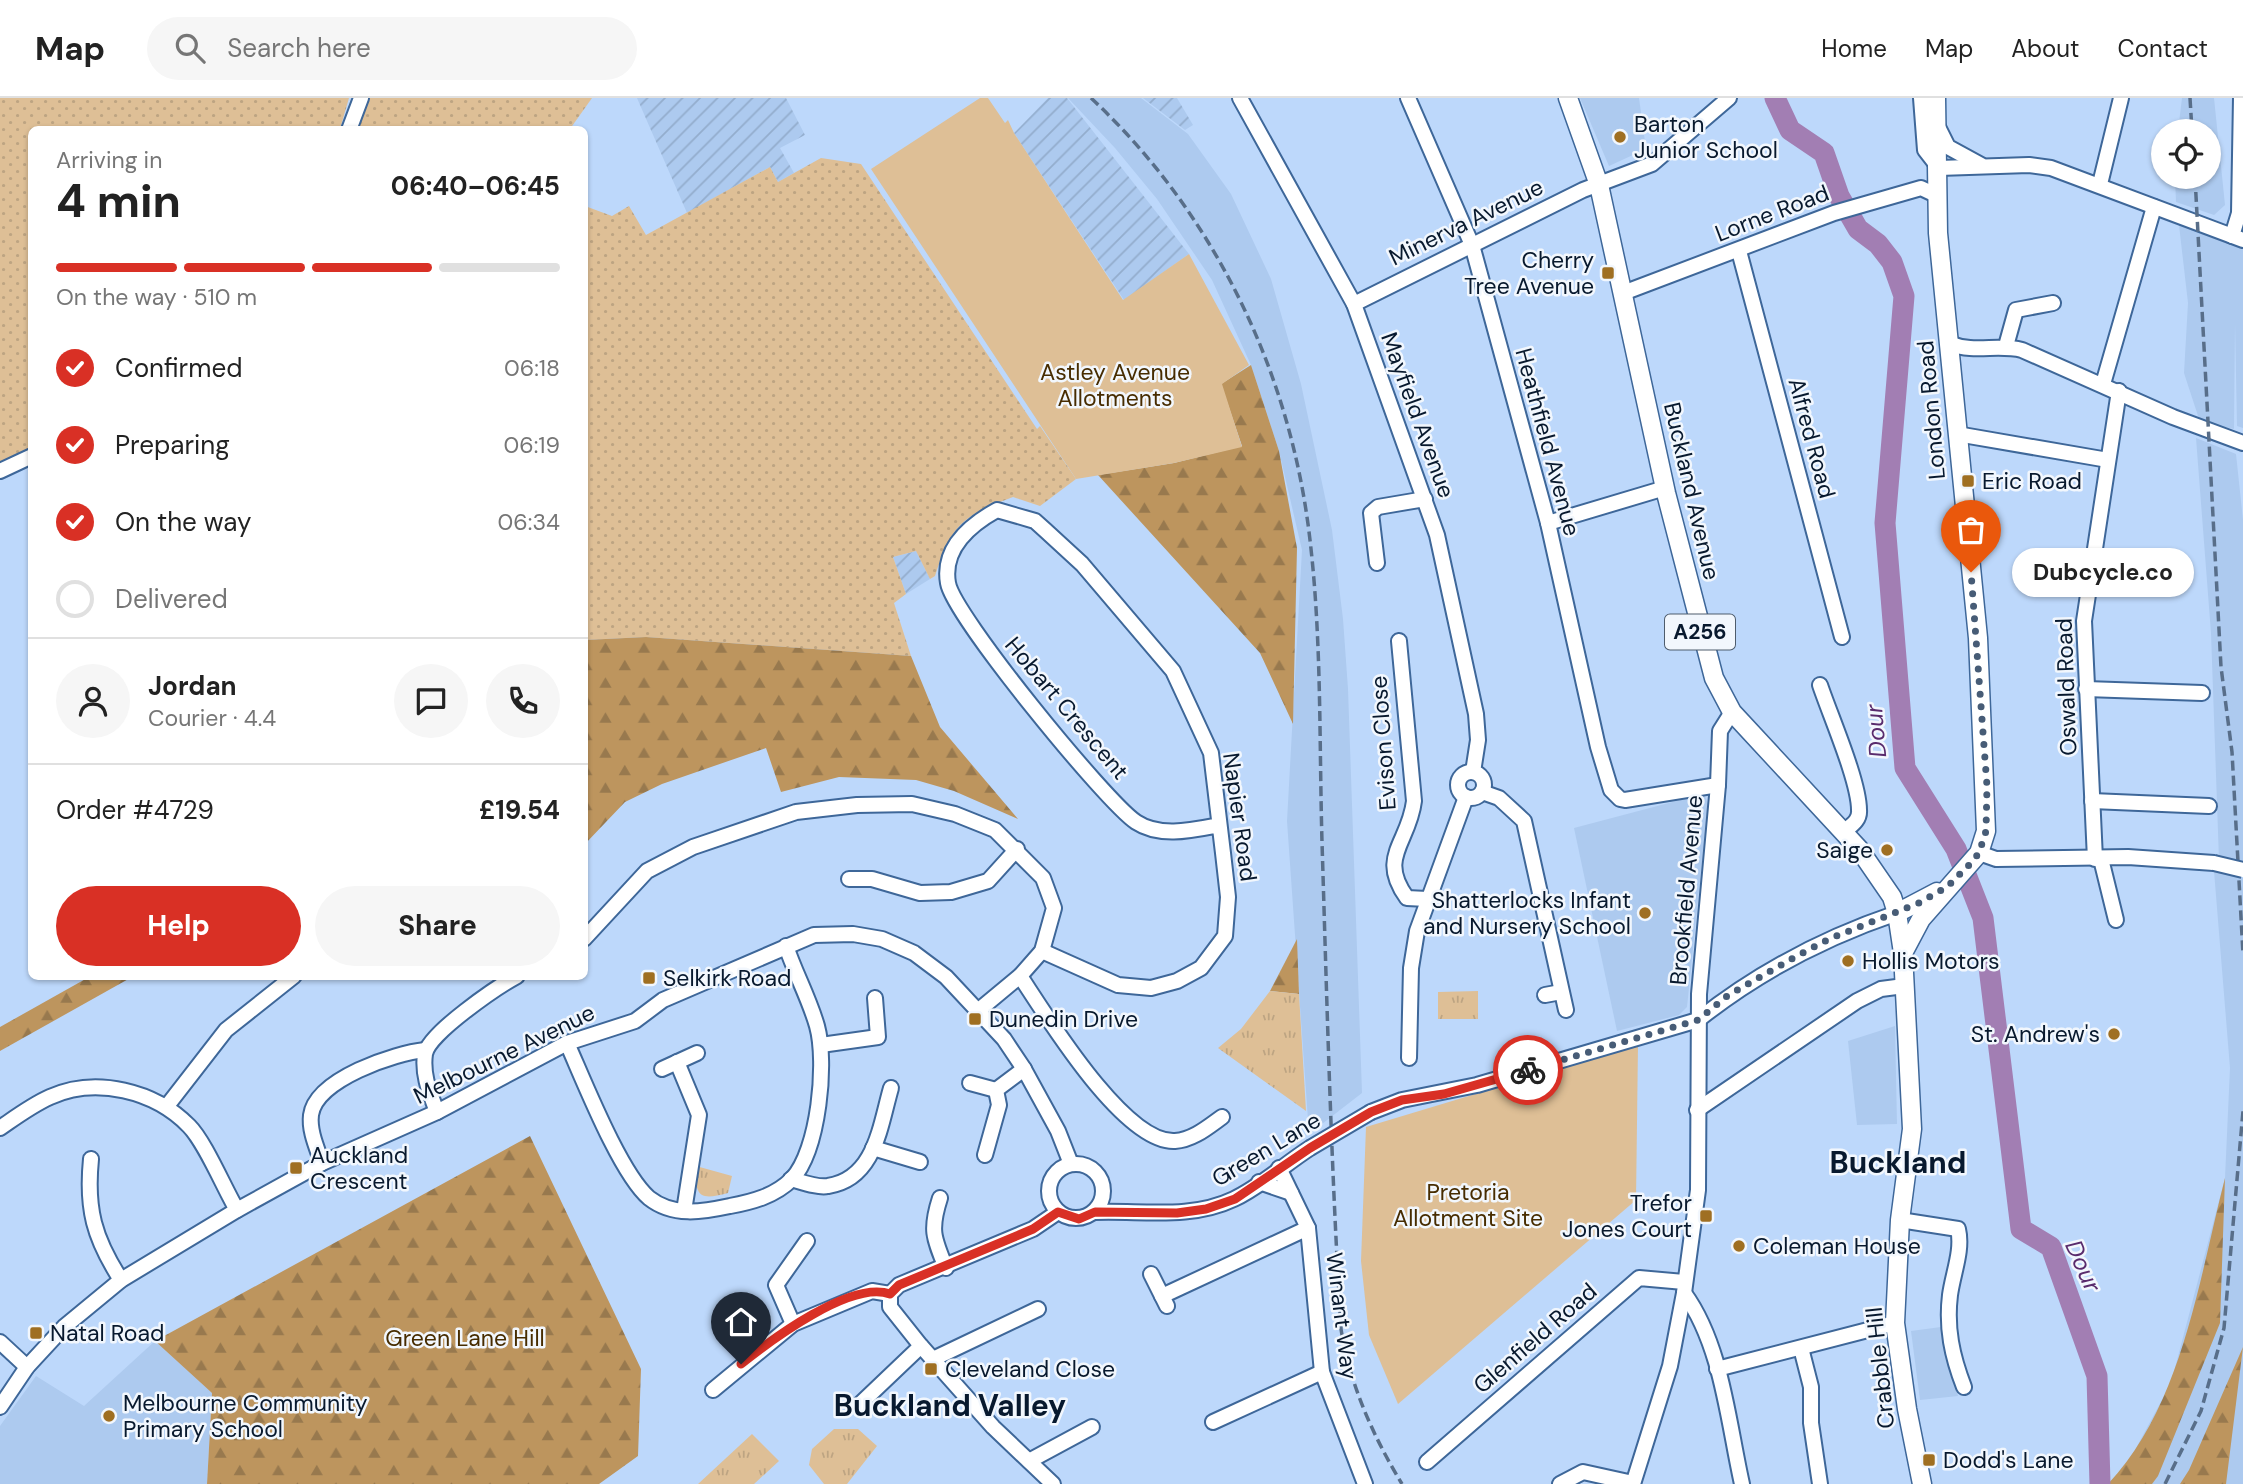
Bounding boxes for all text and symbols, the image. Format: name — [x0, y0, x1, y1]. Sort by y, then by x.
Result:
search box — [147, 17, 637, 80]
text: Map — [35, 27, 105, 70]
icon: search — [171, 29, 209, 67]
text: Search here — [227, 31, 371, 65]
text: Home — [1821, 33, 1887, 64]
text: Map — [1925, 33, 1973, 64]
text: About — [2011, 33, 2080, 64]
text: Contact — [2118, 33, 2208, 64]
place label: Barton Junior School — [1634, 109, 1778, 165]
map controls — [2151, 119, 2221, 189]
button: locate — [2151, 119, 2221, 189]
marker: Barton Junior School — [1612, 129, 1628, 145]
text: Arriving in — [56, 145, 162, 175]
text: 06:40–06:45 — [391, 169, 560, 203]
text: 4 min — [56, 171, 181, 231]
street label: Minerva Avenue — [1384, 172, 1548, 272]
street label: Lorne Road — [1711, 178, 1833, 248]
place label: Cherry Tree Avenue — [1464, 245, 1594, 301]
marker: Cherry Tree Avenue — [1600, 265, 1616, 281]
text: On the way · 510 m — [56, 282, 257, 312]
street label: Mayfield Avenue — [1374, 328, 1462, 502]
street label: London Road — [1910, 339, 1952, 481]
street label: Heathfield Avenue — [1509, 345, 1587, 539]
icon: check — [56, 349, 94, 387]
text: Confirmed — [115, 351, 242, 385]
text: 06:18 — [504, 353, 560, 383]
park label: Astley Avenue Allotments — [1040, 357, 1190, 413]
street label: Alfred Road — [1782, 374, 1842, 502]
street label: Buckland Avenue — [1657, 399, 1727, 583]
icon: check — [56, 426, 94, 464]
text: Preparing — [115, 428, 230, 462]
text: 06:19 — [504, 430, 560, 460]
place label: Eric Road — [1982, 466, 2082, 496]
marker: Eric Road — [1960, 473, 1976, 489]
pin — [1941, 500, 2001, 572]
icon: check — [56, 503, 94, 541]
text: On the way — [115, 505, 251, 539]
text: 06:34 — [498, 507, 560, 537]
icon: bag — [1952, 511, 1990, 549]
callout: Dubcycle.co — [2013, 547, 2195, 596]
text: Dubcycle.co — [2033, 557, 2173, 587]
text: Delivered — [115, 582, 228, 616]
road number: A256 — [1665, 614, 1735, 650]
street label: Oswald Road — [2049, 618, 2083, 756]
street label: Hobart Crescent — [998, 630, 1136, 786]
button: person — [56, 664, 130, 738]
button: chat — [394, 664, 468, 738]
button: phone — [486, 664, 560, 738]
text: Jordan — [148, 669, 237, 703]
street label: Evison Close — [1363, 675, 1403, 811]
water label: Dour — [1858, 702, 1893, 759]
text: Courier · 4.4 — [148, 703, 276, 733]
street label: Napier Road — [1216, 751, 1264, 883]
text: Order #4729 — [56, 793, 214, 827]
text: £19.54 — [479, 793, 560, 827]
street label: Brookfield Avenue — [1663, 794, 1709, 986]
place label: Saige — [1816, 835, 1873, 865]
marker: Saige — [1879, 842, 1895, 858]
place label: Shatterlocks Infant and Nursery School — [1423, 885, 1631, 941]
button: Help — [56, 886, 301, 966]
button: Share — [315, 886, 560, 966]
marker: Shatterlocks Infant and Nursery School — [1637, 905, 1653, 921]
place label: Hollis Motors — [1862, 946, 2000, 976]
marker: Hollis Motors — [1840, 953, 1856, 969]
place label: Selkirk Road — [663, 963, 791, 993]
marker: Selkirk Road — [641, 970, 657, 986]
street label: Melbourne Avenue — [409, 997, 599, 1111]
place label: Dunedin Drive — [989, 1004, 1138, 1034]
marker: Dunedin Drive — [967, 1011, 983, 1027]
place label: St. Andrew's — [1971, 1019, 2100, 1049]
marker: St. Andrew's — [2106, 1026, 2122, 1042]
courier — [1493, 1035, 1563, 1105]
icon: bike — [1509, 1051, 1547, 1089]
street label: Green Lane — [1206, 1105, 1326, 1193]
place label: Auckland Crescent — [310, 1140, 408, 1196]
district label: Buckland — [1830, 1143, 1966, 1182]
marker: Auckland Crescent — [288, 1160, 304, 1176]
park label: Pretoria Allotment Site — [1393, 1177, 1543, 1233]
place label: Trefor Jones Court — [1562, 1188, 1692, 1244]
marker: Trefor Jones Court — [1698, 1208, 1714, 1224]
place label: Coleman House — [1753, 1231, 1921, 1261]
water label: Dour — [2058, 1235, 2109, 1298]
marker: Coleman House — [1731, 1238, 1747, 1254]
street label: Winant Way — [1319, 1251, 1365, 1382]
street label: Glenfield Road — [1467, 1276, 1603, 1400]
pin — [711, 1292, 771, 1364]
icon: home — [722, 1303, 760, 1341]
street label: Crabble Hill — [1859, 1306, 1901, 1430]
place label: Natal Road — [50, 1318, 164, 1348]
park label: Green Lane Hill — [385, 1323, 545, 1353]
marker: Natal Road — [28, 1325, 44, 1341]
place label: Cleveland Close — [945, 1354, 1115, 1384]
marker: Cleveland Close — [923, 1361, 939, 1377]
district label: Buckland Valley — [834, 1386, 1066, 1425]
place label: Melbourne Community Primary School — [123, 1388, 368, 1444]
marker: Melbourne Community Primary School — [101, 1408, 117, 1424]
place label: Dodd's Lane — [1943, 1445, 2074, 1475]
marker: Dodd's Lane — [1921, 1452, 1937, 1468]

